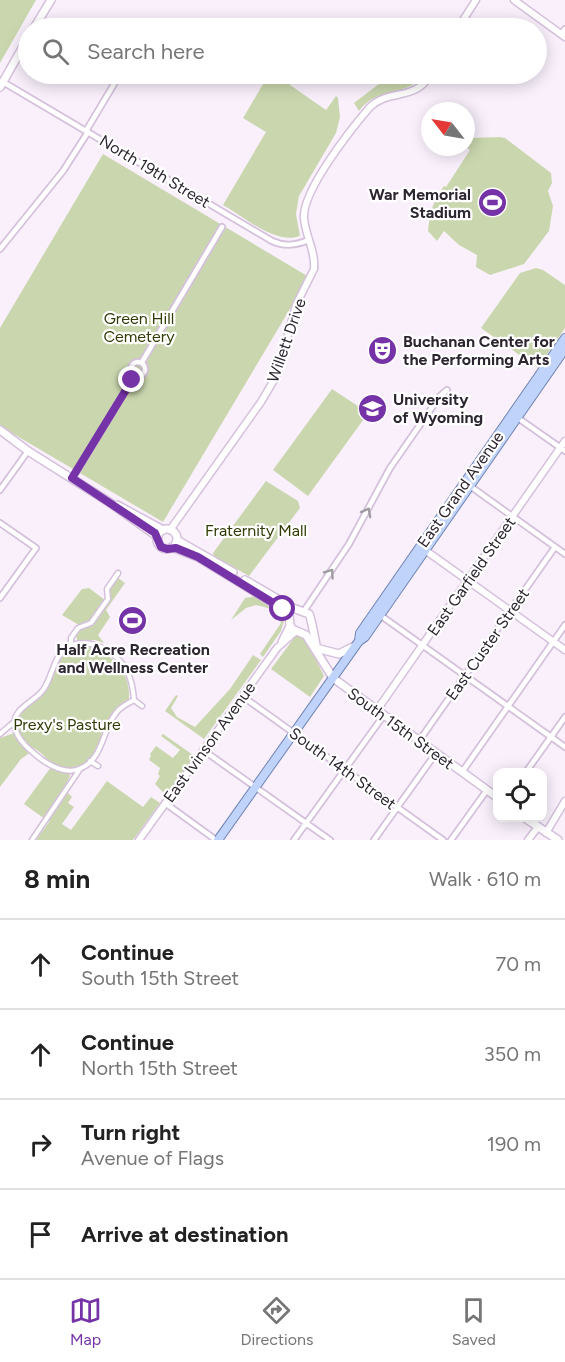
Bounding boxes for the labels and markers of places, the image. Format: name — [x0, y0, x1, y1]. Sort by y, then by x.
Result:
place label: War Memorial Stadium — [369, 185, 471, 222]
sports icon: War Memorial Stadium — [476, 187, 508, 219]
place label: Buchanan Center for the Performing Arts — [403, 332, 555, 369]
theatre icon: Buchanan Center for the Performing Arts — [366, 334, 398, 366]
place label: University of Wyoming — [393, 390, 483, 427]
school or university icon: University of Wyoming — [356, 392, 388, 424]
sports icon: Half Acre Recreation and Wellness Center — [117, 605, 149, 637]
place label: Half Acre Recreation and Wellness Center — [56, 640, 210, 677]

